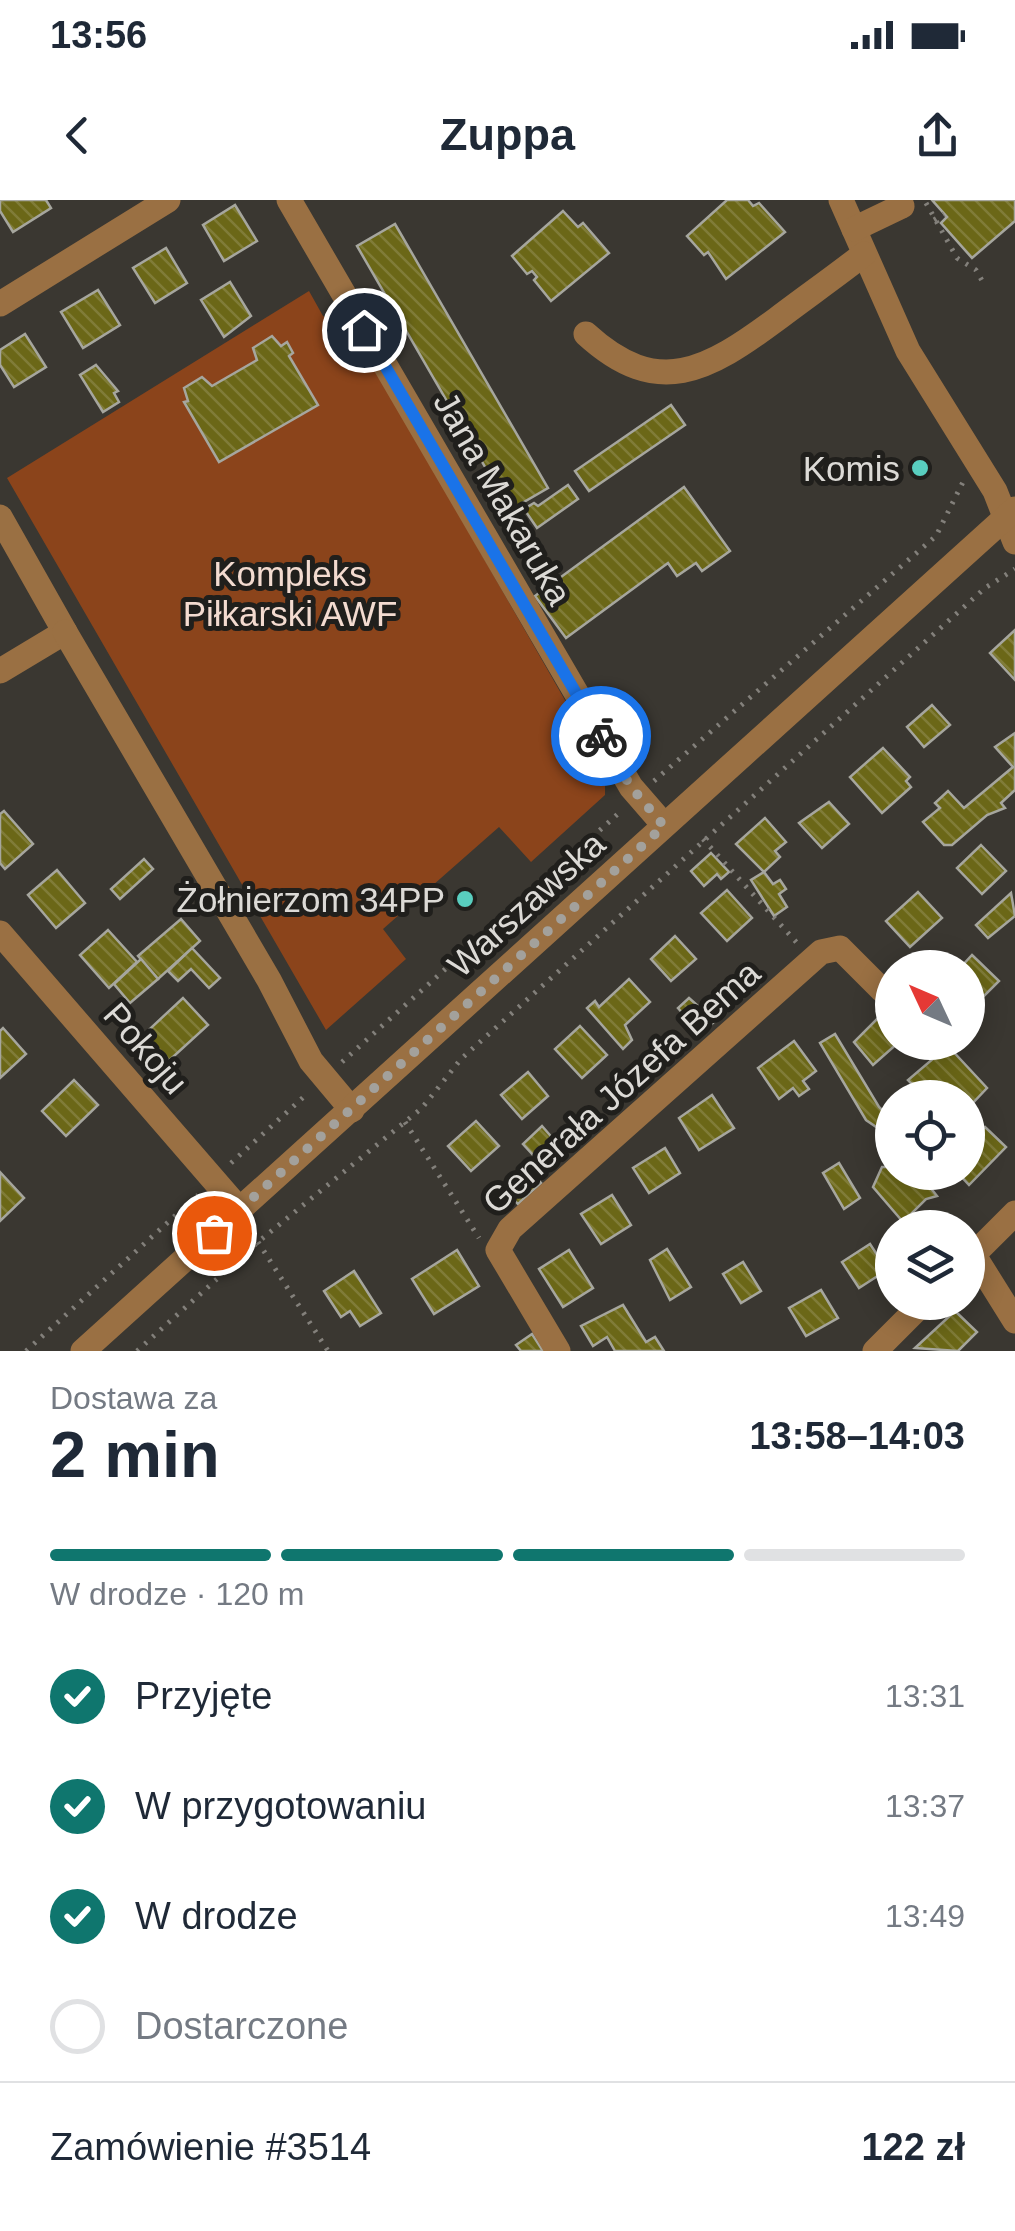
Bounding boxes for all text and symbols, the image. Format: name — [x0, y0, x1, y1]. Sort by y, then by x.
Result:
text: 13:56 — [50, 14, 147, 56]
icon: back — [50, 108, 105, 163]
icon: share — [910, 108, 965, 163]
text: Zuppa — [440, 109, 575, 160]
pin — [322, 288, 407, 373]
icon: home — [337, 303, 392, 358]
street label: Jana Makaruka — [426, 385, 580, 612]
place label: Komis — [803, 449, 900, 488]
marker: Komis — [909, 457, 931, 479]
park label: Kompleks Piłkarski AWF — [183, 554, 397, 633]
courier — [551, 686, 651, 786]
icon: bike — [574, 709, 629, 764]
street label: Warszawska — [440, 823, 613, 984]
place label: Żołnierzom 34PP — [177, 880, 445, 919]
marker: Żołnierzom 34PP — [454, 888, 476, 910]
north arrow — [875, 950, 985, 1060]
map controls — [875, 950, 985, 1320]
street label: Generała Józefa Bema — [475, 952, 767, 1221]
street label: Pokoju — [96, 995, 196, 1101]
button: locate — [875, 1080, 985, 1190]
pin — [172, 1191, 257, 1276]
icon: bag — [187, 1206, 242, 1261]
button: layers — [875, 1210, 985, 1320]
text: Dostawa za — [50, 1380, 217, 1416]
text: 13:58–14:03 — [749, 1415, 965, 1457]
text: 2 min — [50, 1418, 220, 1491]
text: W drodze · 120 m — [50, 1576, 304, 1612]
icon: check — [50, 1669, 105, 1724]
text: Przyjęte — [135, 1675, 272, 1717]
text: 13:31 — [885, 1678, 965, 1714]
icon: check — [50, 1779, 105, 1834]
text: W przygotowaniu — [135, 1785, 426, 1827]
text: 13:37 — [885, 1788, 965, 1824]
icon: check — [50, 1889, 105, 1944]
text: W drodze — [135, 1895, 298, 1937]
text: 13:49 — [885, 1898, 965, 1934]
text: Dostarczone — [135, 2005, 348, 2047]
text: Zamówienie #3514 — [50, 2126, 371, 2168]
text: 122 zł — [861, 2126, 965, 2168]

